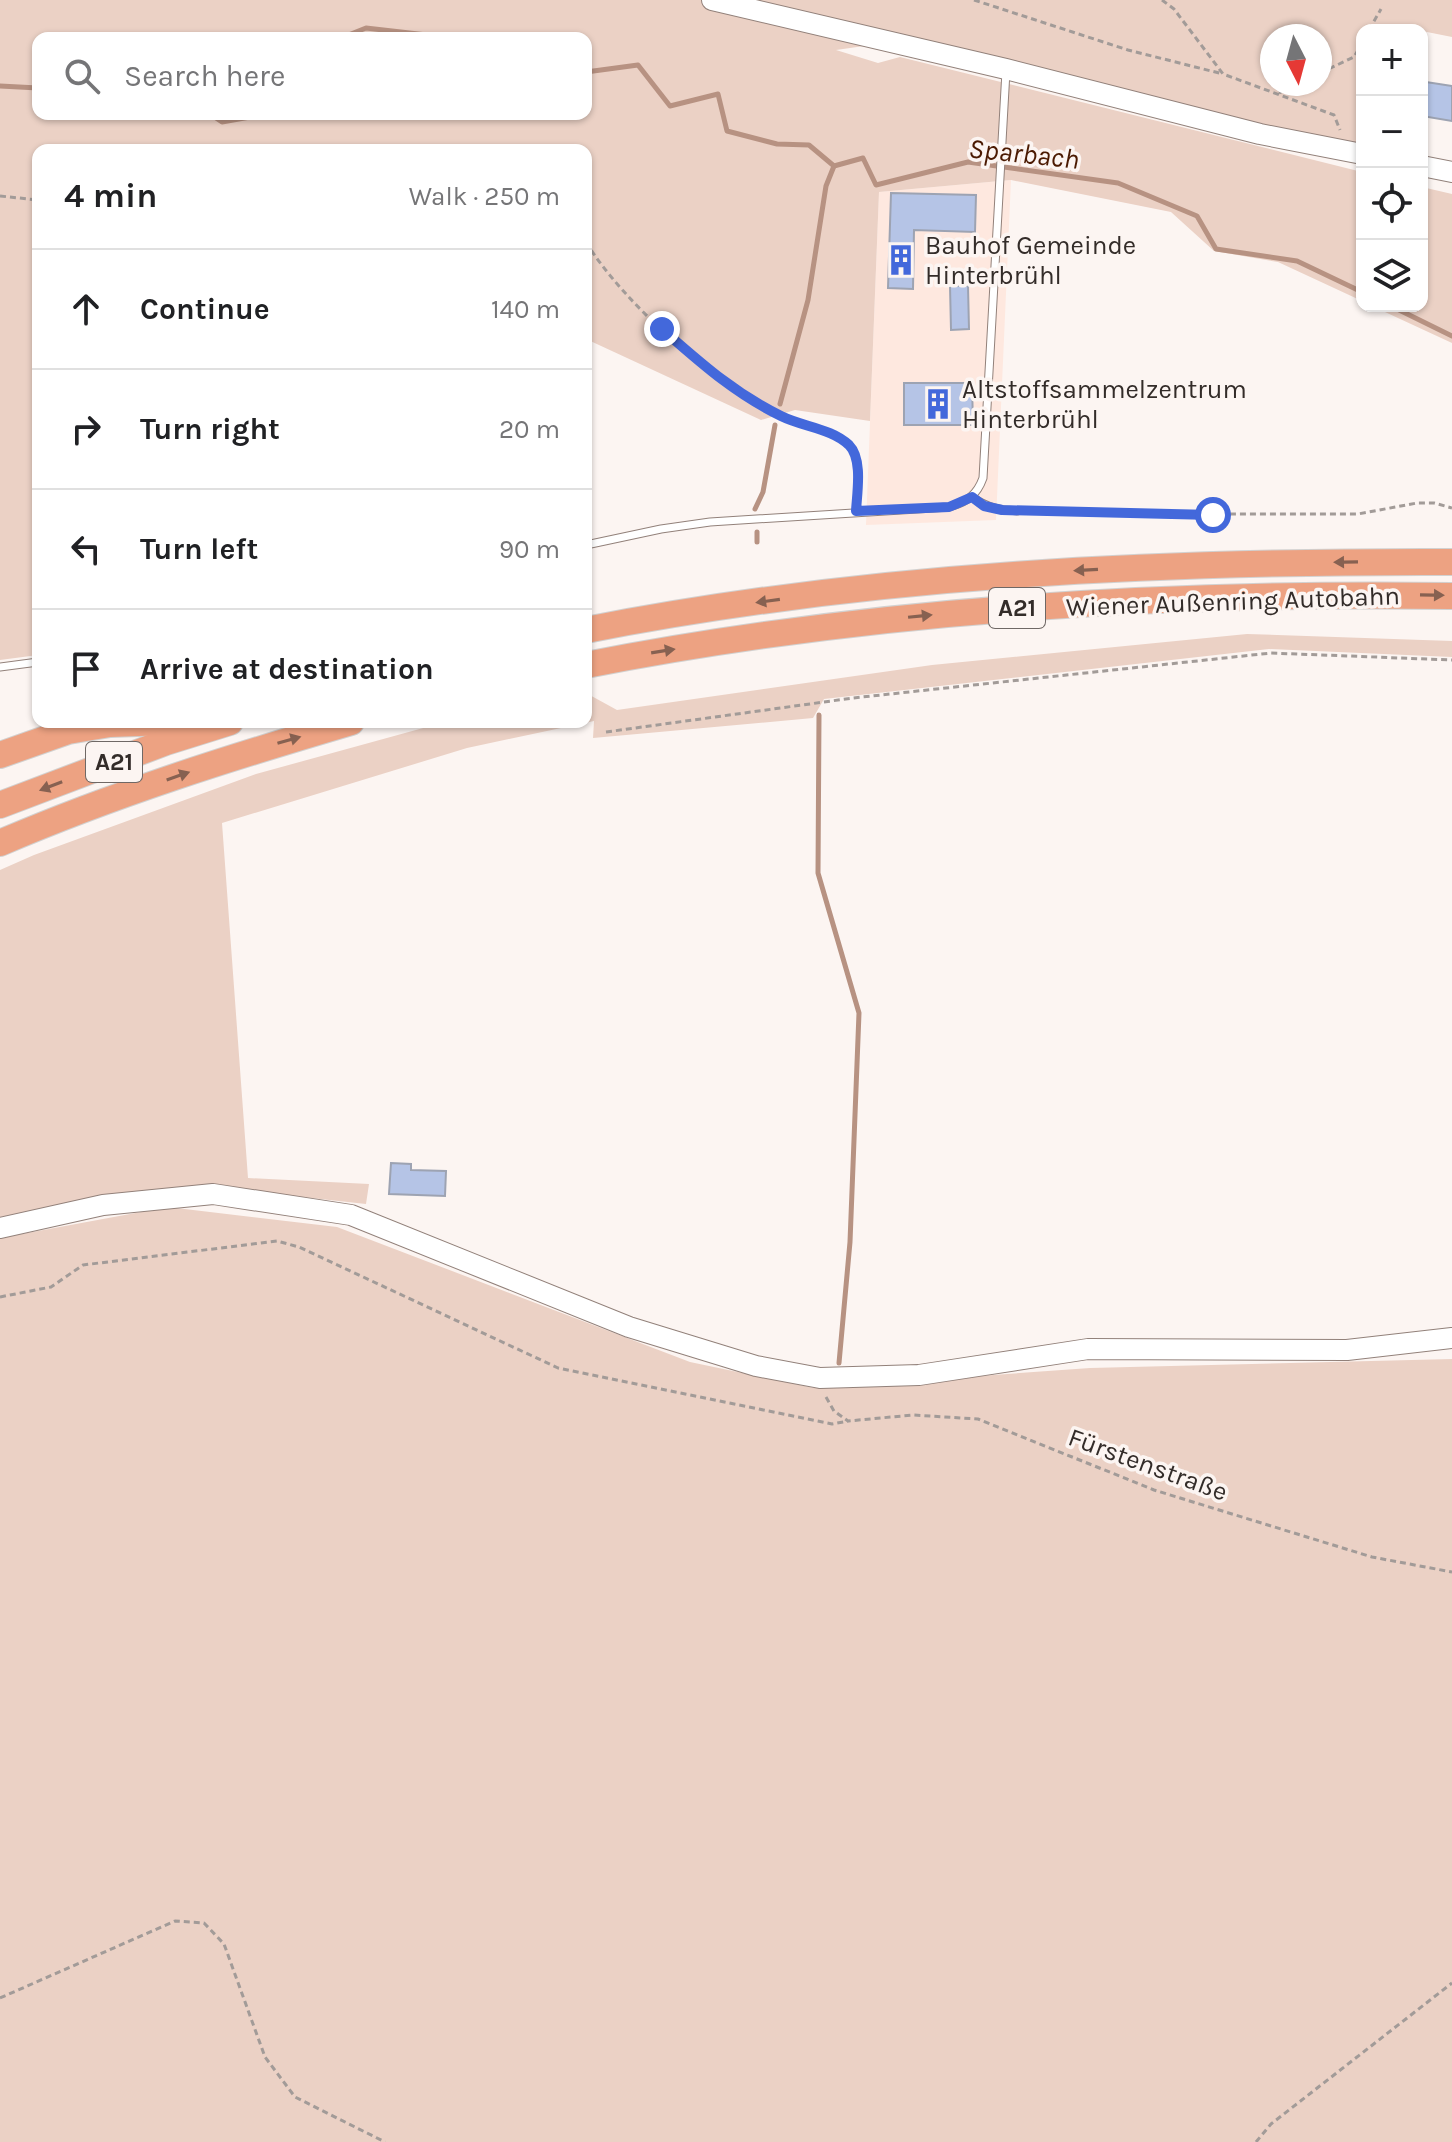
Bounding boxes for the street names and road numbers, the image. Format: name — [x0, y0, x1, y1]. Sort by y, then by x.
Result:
street label: Wiener Außenring Autobahn — [1066, 580, 1401, 623]
road number: A21 — [989, 588, 1045, 628]
road number: A21 — [86, 742, 142, 782]
street label: Fürstenstraße — [1064, 1421, 1232, 1508]

